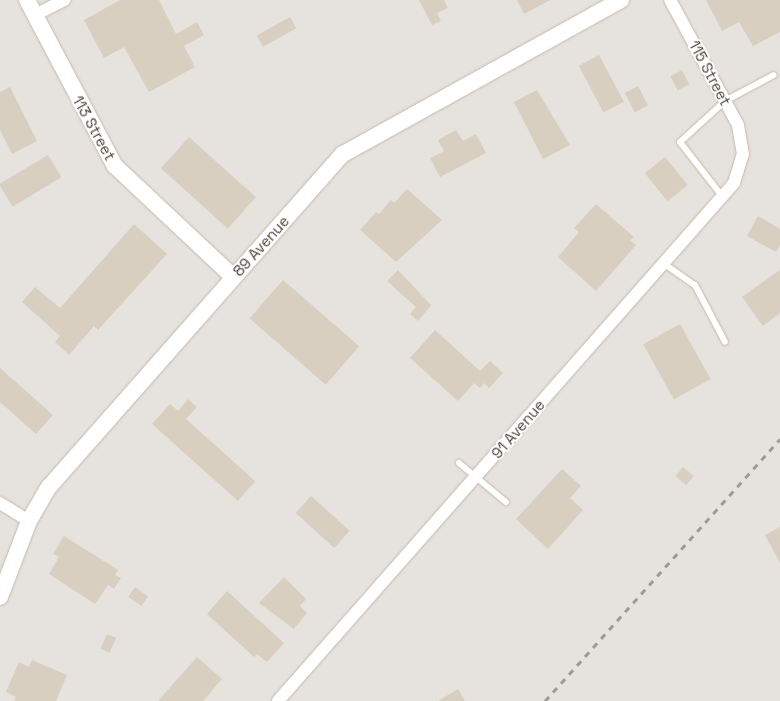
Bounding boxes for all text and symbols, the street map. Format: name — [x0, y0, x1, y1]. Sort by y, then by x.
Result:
street label: 115 Street — [685, 37, 735, 109]
street label: 113 Street — [69, 92, 119, 164]
street label: 89 Avenue — [229, 212, 293, 280]
street label: 91 Avenue — [487, 396, 549, 462]

